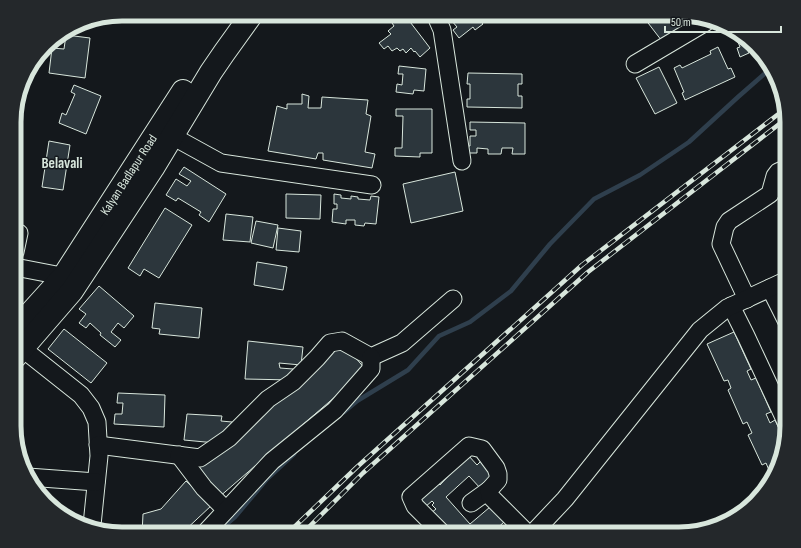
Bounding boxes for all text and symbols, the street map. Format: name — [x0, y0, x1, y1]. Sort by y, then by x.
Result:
scale bar — [665, 8, 781, 34]
text: 50 m — [671, 15, 691, 30]
street label: Kalyan Badlapur Road — [97, 132, 161, 218]
district label: Belavali — [41, 154, 83, 173]

